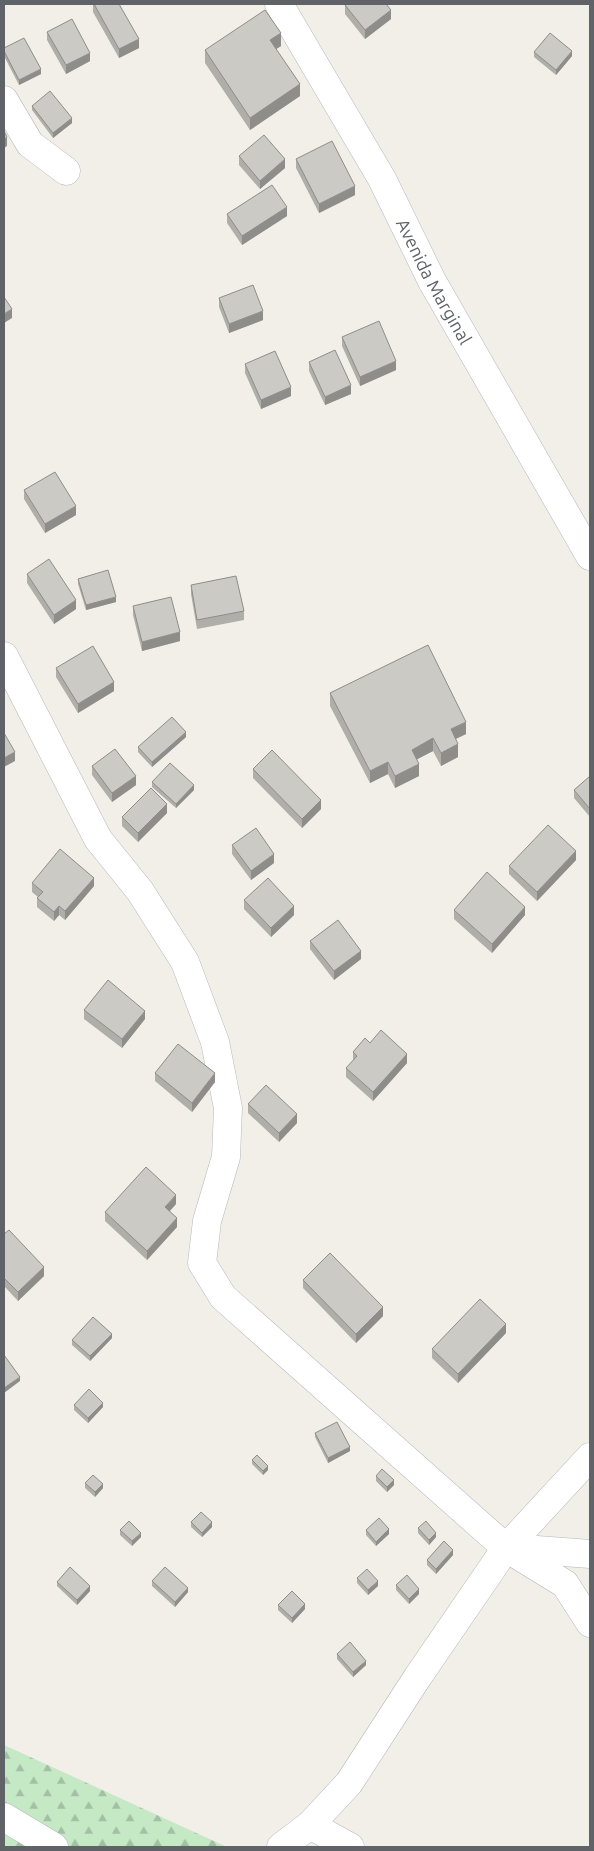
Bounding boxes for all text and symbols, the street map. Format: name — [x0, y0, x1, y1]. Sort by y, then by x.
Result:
street label: Avenida Marginal — [393, 215, 476, 348]

